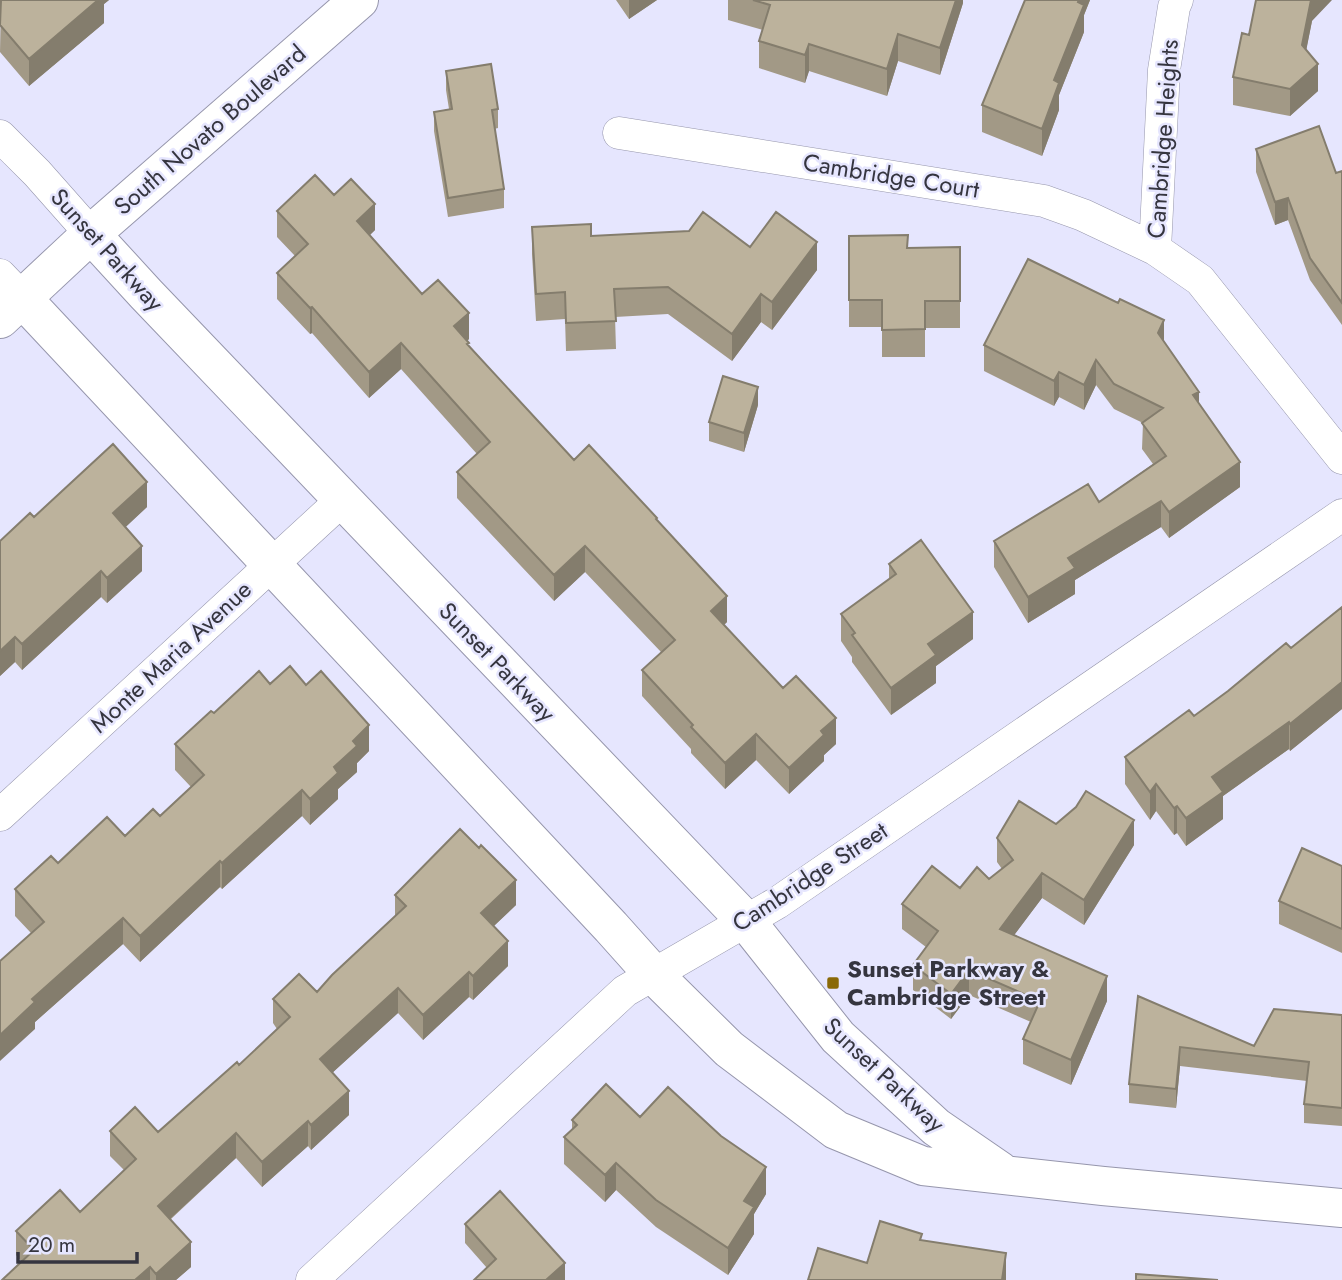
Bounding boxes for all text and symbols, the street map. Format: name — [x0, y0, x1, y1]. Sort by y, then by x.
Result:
street label: South Novato Boulevard — [106, 36, 313, 223]
street label: Cambridge Heights — [1138, 38, 1187, 240]
street label: Cambridge Court — [800, 144, 982, 207]
street label: Sunset Parkway — [43, 180, 172, 319]
street label: Monte Maria Avenue — [82, 572, 259, 741]
street label: Sunset Parkway — [431, 594, 564, 730]
street label: Cambridge Street — [725, 813, 895, 940]
place label: Sunset Parkway & Cambridge Street — [847, 951, 1049, 1014]
marker: Sunset Parkway & Cambridge Street — [825, 975, 841, 991]
street label: Sunset Parkway — [816, 1009, 953, 1141]
scale bar — [18, 1220, 136, 1264]
text: 20 m — [28, 1230, 75, 1260]

